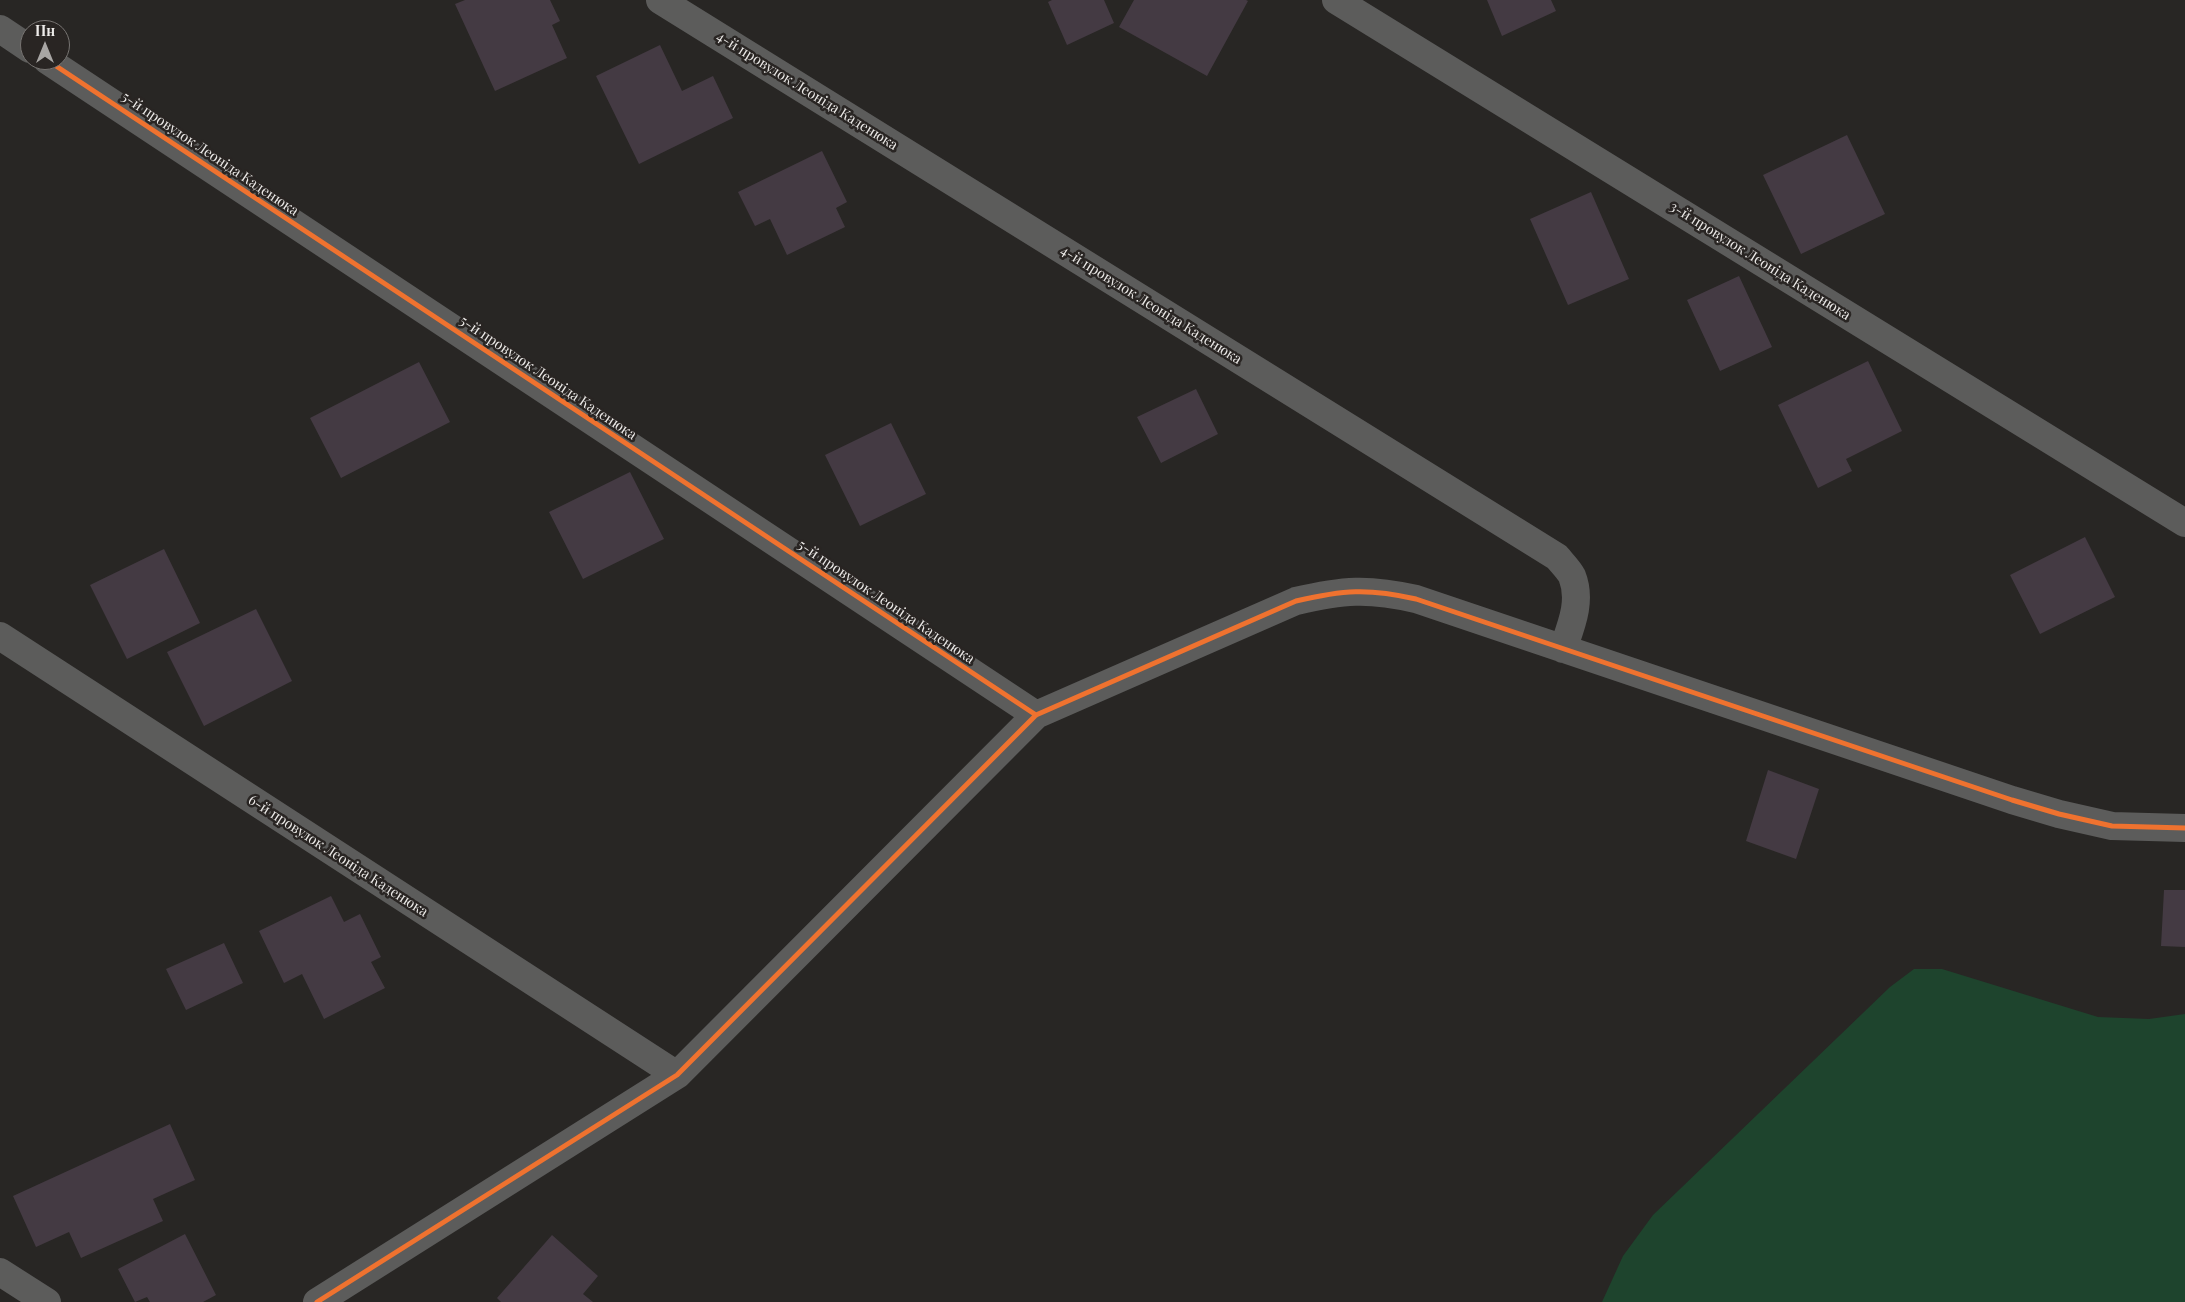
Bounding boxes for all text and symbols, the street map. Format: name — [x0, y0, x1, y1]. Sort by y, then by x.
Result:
north arrow — [20, 20, 70, 70]
text: Пн — [35, 21, 55, 40]
street label: 4-й провулок Леоніда Каденюка — [713, 28, 901, 154]
street label: 5-й провулок Леоніда Каденюка — [118, 88, 302, 220]
street label: 3-й провулок Леоніда Каденюка — [1666, 198, 1854, 324]
street label: 4-й провулок Леоніда Каденюка — [1057, 242, 1245, 368]
street label: 5-й провулок Леоніда Каденюка — [456, 312, 640, 444]
street label: 5-й провулок Леоніда Каденюка — [794, 536, 978, 668]
street label: 6-й провулок Леоніда Каденюка — [245, 792, 431, 920]

